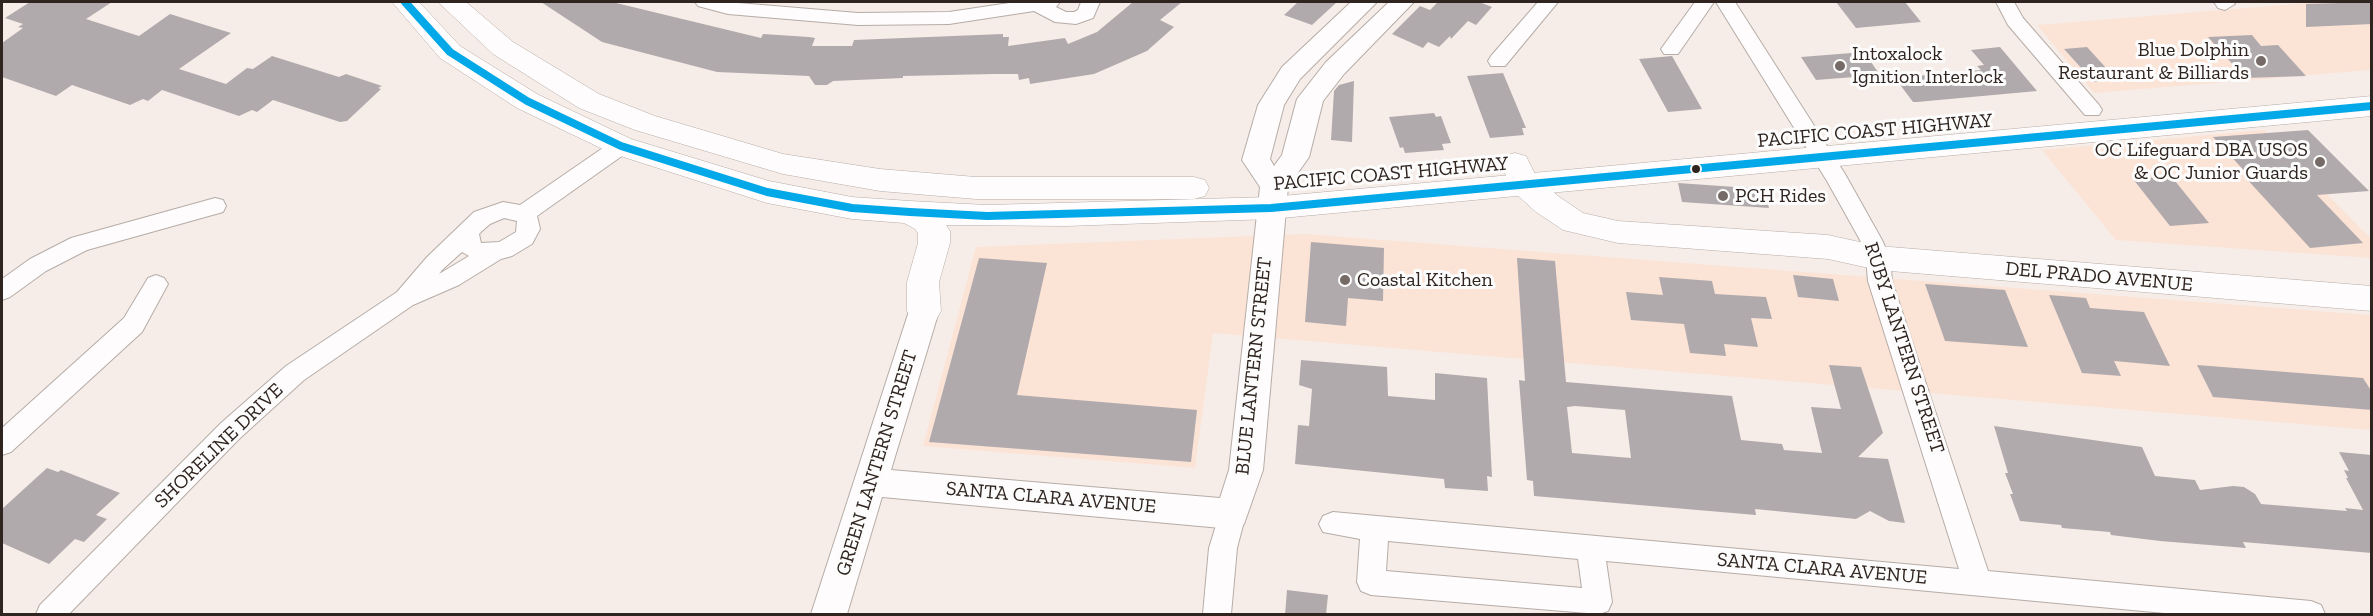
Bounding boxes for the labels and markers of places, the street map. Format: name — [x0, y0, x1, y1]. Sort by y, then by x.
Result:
place label: Blue Dolphin Restaurant & Billiards — [2058, 38, 2249, 85]
place label: Intoxalock Ignition Interlock — [1852, 42, 2003, 89]
marker: Blue Dolphin Restaurant & Billiards — [2254, 54, 2268, 68]
marker: Intoxalock Ignition Interlock — [1833, 59, 1847, 73]
place label: OC Lifeguard DBA USOS & OC Junior Guards — [2095, 138, 2308, 185]
marker: OC Lifeguard DBA USOS & OC Junior Guards — [2313, 155, 2327, 169]
unlabelled marker — [1690, 163, 1702, 175]
place label: PCH Rides — [1735, 184, 1826, 208]
marker: PCH Rides — [1716, 189, 1730, 203]
place label: Coastal Kitchen — [1357, 268, 1493, 292]
marker: Coastal Kitchen — [1338, 273, 1352, 287]

